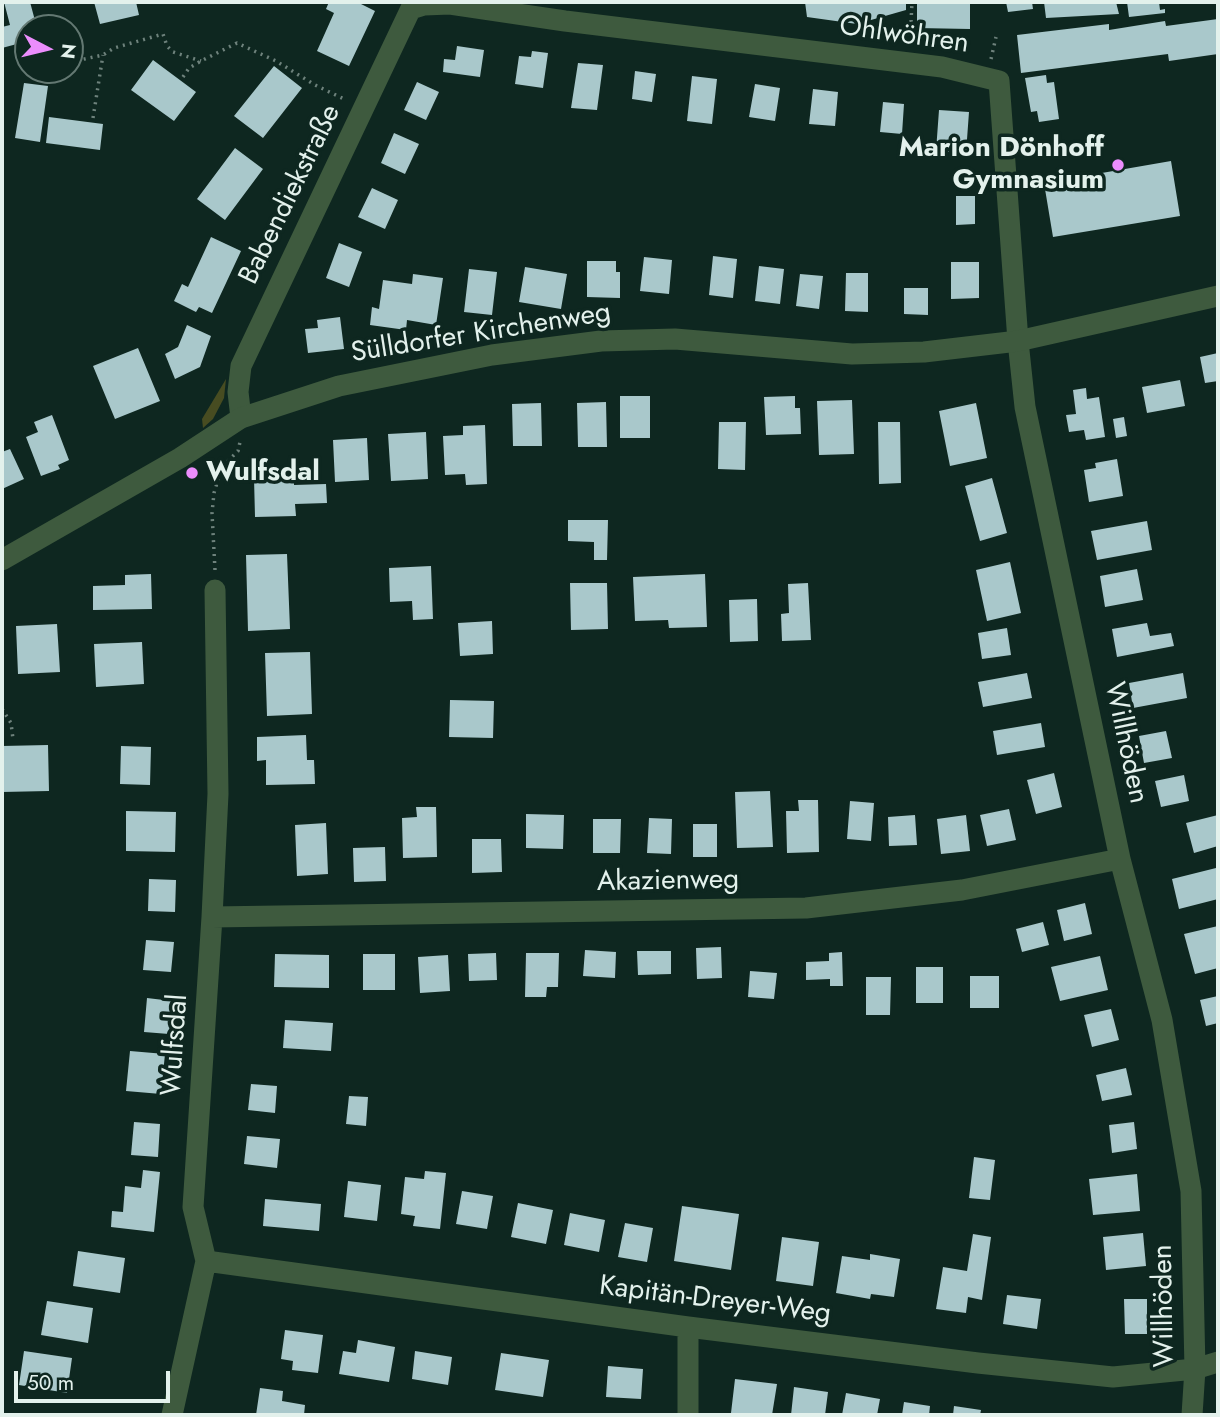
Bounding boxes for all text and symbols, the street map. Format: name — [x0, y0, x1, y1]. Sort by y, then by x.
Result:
street label: Ohlwöhren — [837, 10, 971, 62]
north arrow — [14, 14, 84, 84]
text: N — [54, 42, 83, 61]
street label: Babendiekstraße — [233, 100, 349, 290]
place label: Marion Dönhoff Gymnasium — [899, 132, 1104, 198]
marker: Marion Dönhoff Gymnasium — [1110, 157, 1126, 173]
street label: Sülldorfer Kirchenweg — [349, 297, 613, 371]
place label: Wulfsdal — [206, 456, 320, 490]
marker: Wulfsdal — [184, 465, 200, 481]
street label: Willhöden — [1096, 679, 1154, 807]
street label: Akazienweg — [597, 864, 739, 900]
street label: Wulfsdal — [156, 993, 196, 1097]
street label: Willhöden — [1147, 1244, 1183, 1368]
street label: Kapitän-Dreyer-Weg — [597, 1270, 833, 1332]
scale bar — [18, 1358, 173, 1402]
text: 50 m — [27, 1368, 74, 1398]

